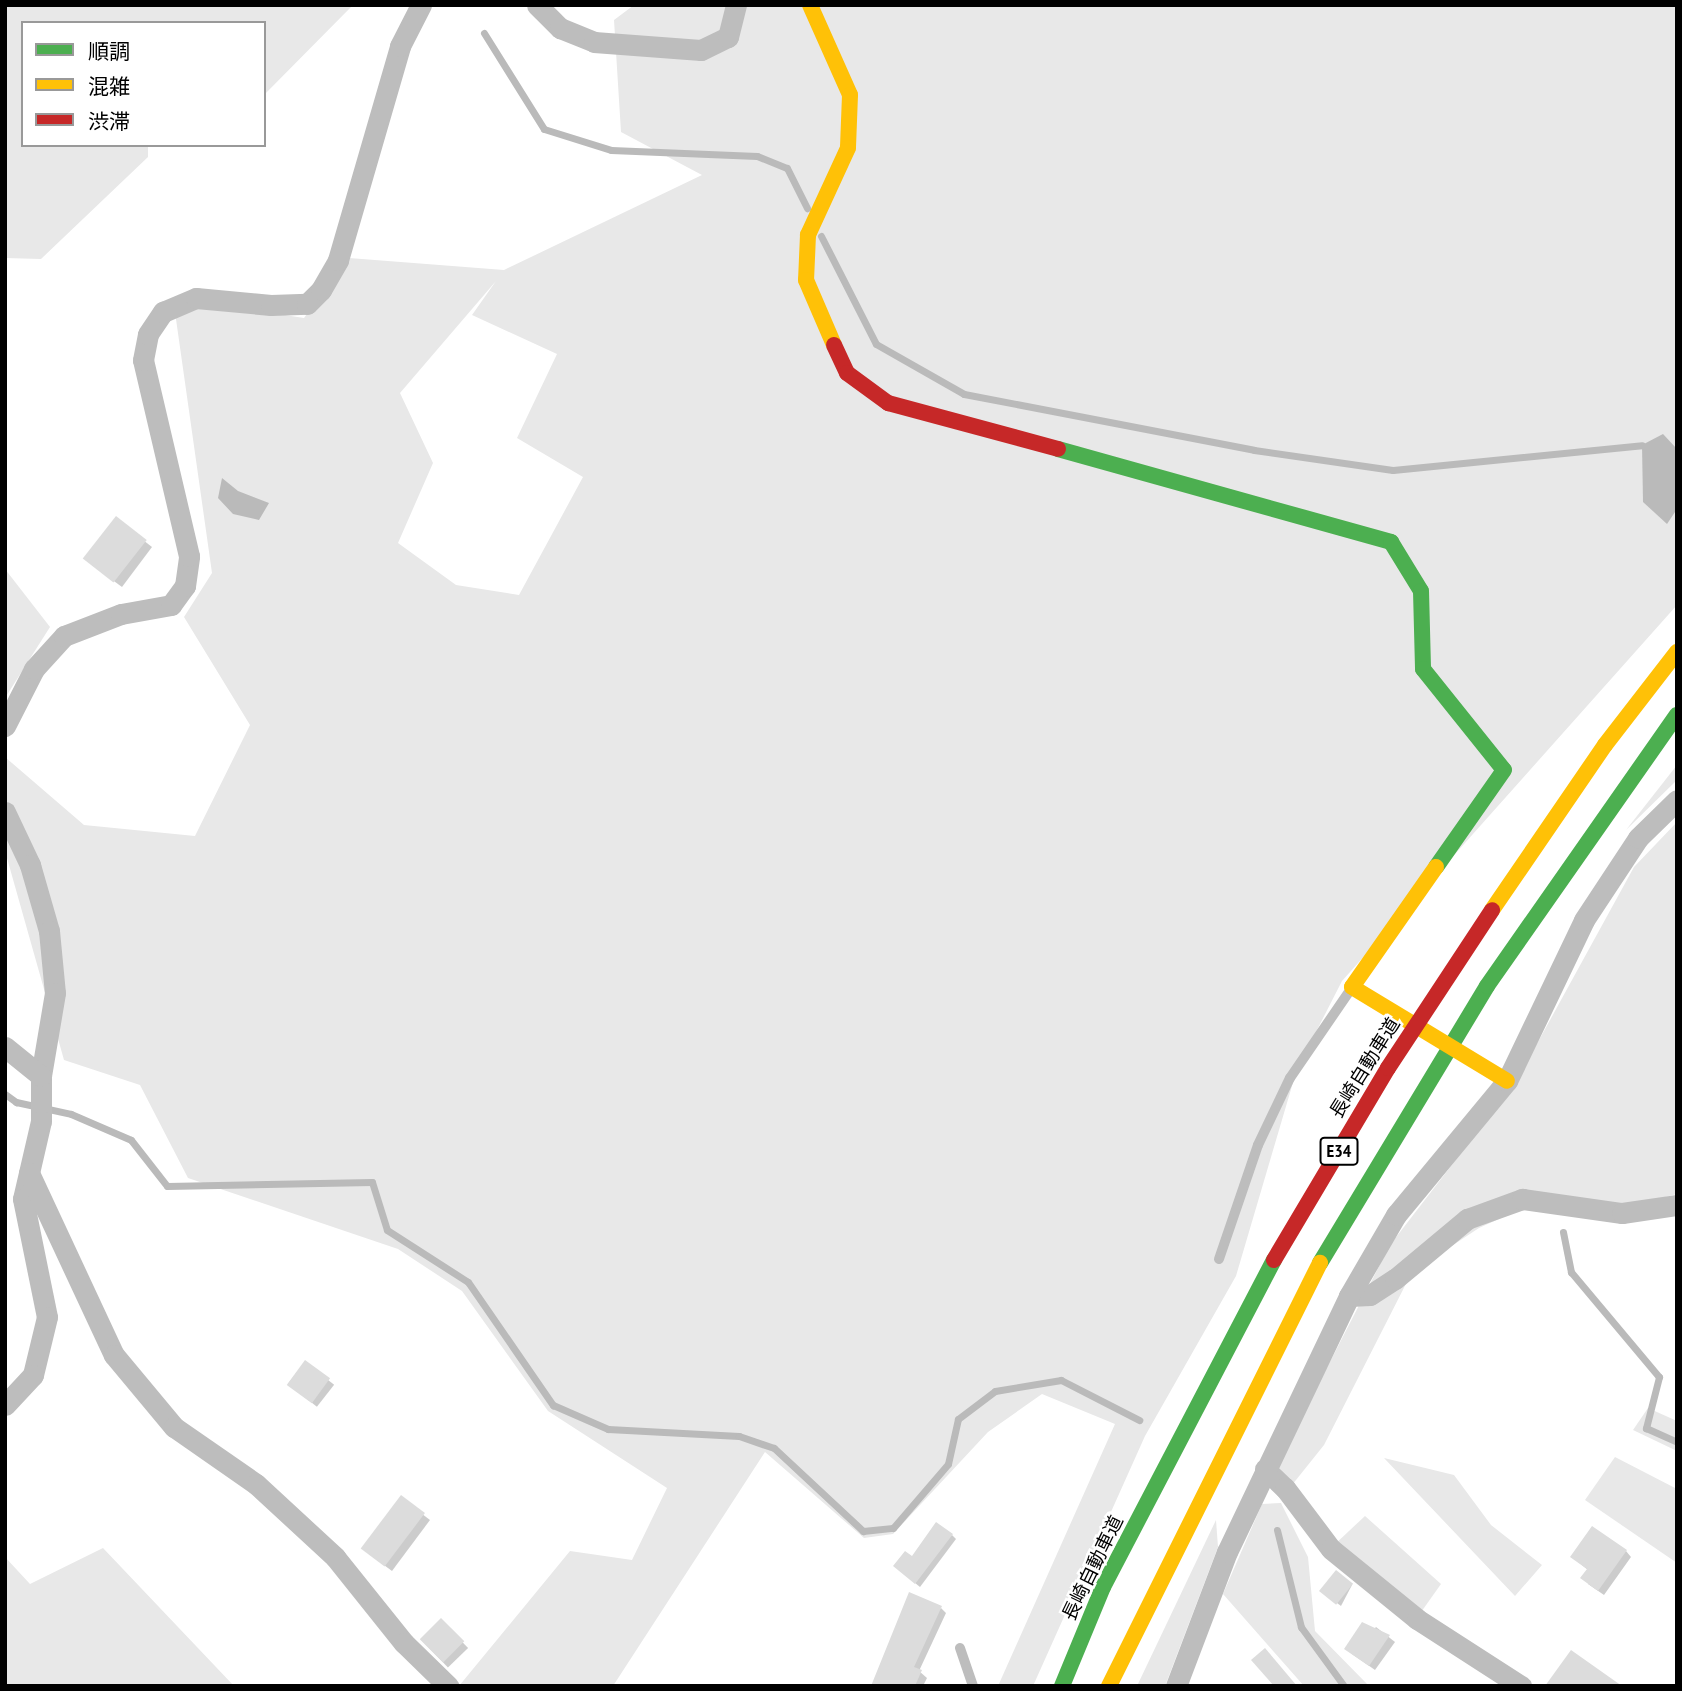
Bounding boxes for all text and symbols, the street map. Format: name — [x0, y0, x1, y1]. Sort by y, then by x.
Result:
legend — [21, 21, 266, 147]
text: 順調 — [88, 38, 130, 65]
text: 混雑 — [88, 73, 130, 100]
text: 渋滞 — [88, 108, 130, 135]
street label: 長崎自動車道 — [1325, 1014, 1405, 1122]
road number: E34 — [1318, 1136, 1360, 1166]
street label: 長崎自動車道 — [1058, 1512, 1128, 1624]

